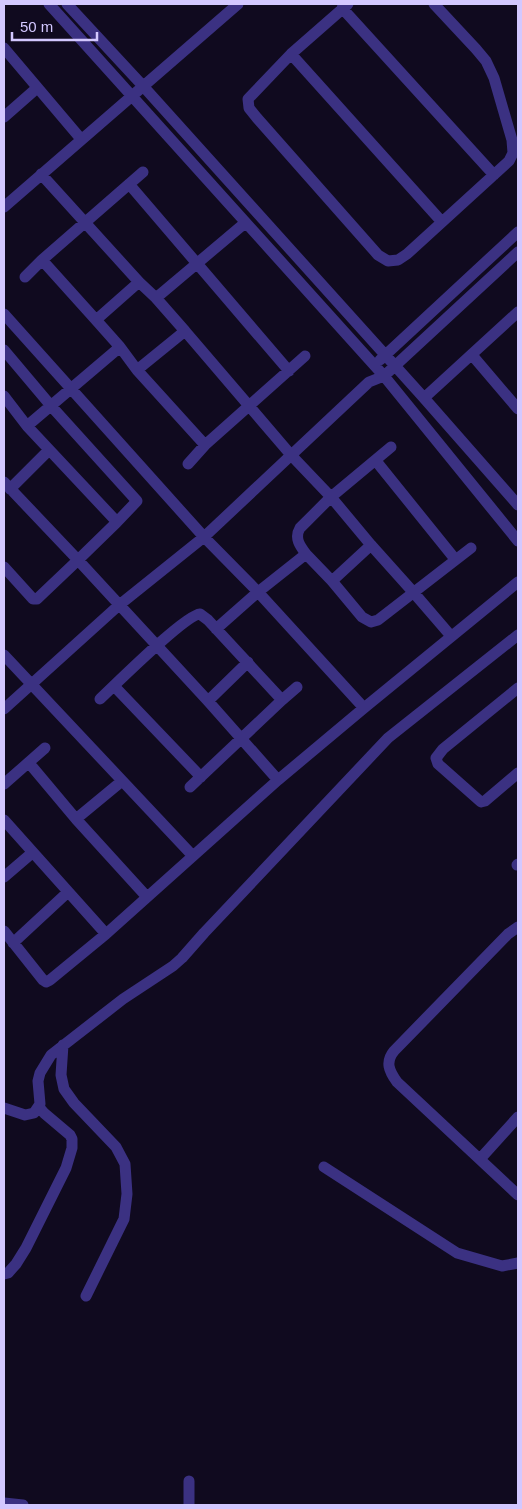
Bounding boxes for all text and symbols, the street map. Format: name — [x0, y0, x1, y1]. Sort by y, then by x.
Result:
scale bar — [12, 10, 98, 42]
text: 50 m — [20, 18, 53, 35]

